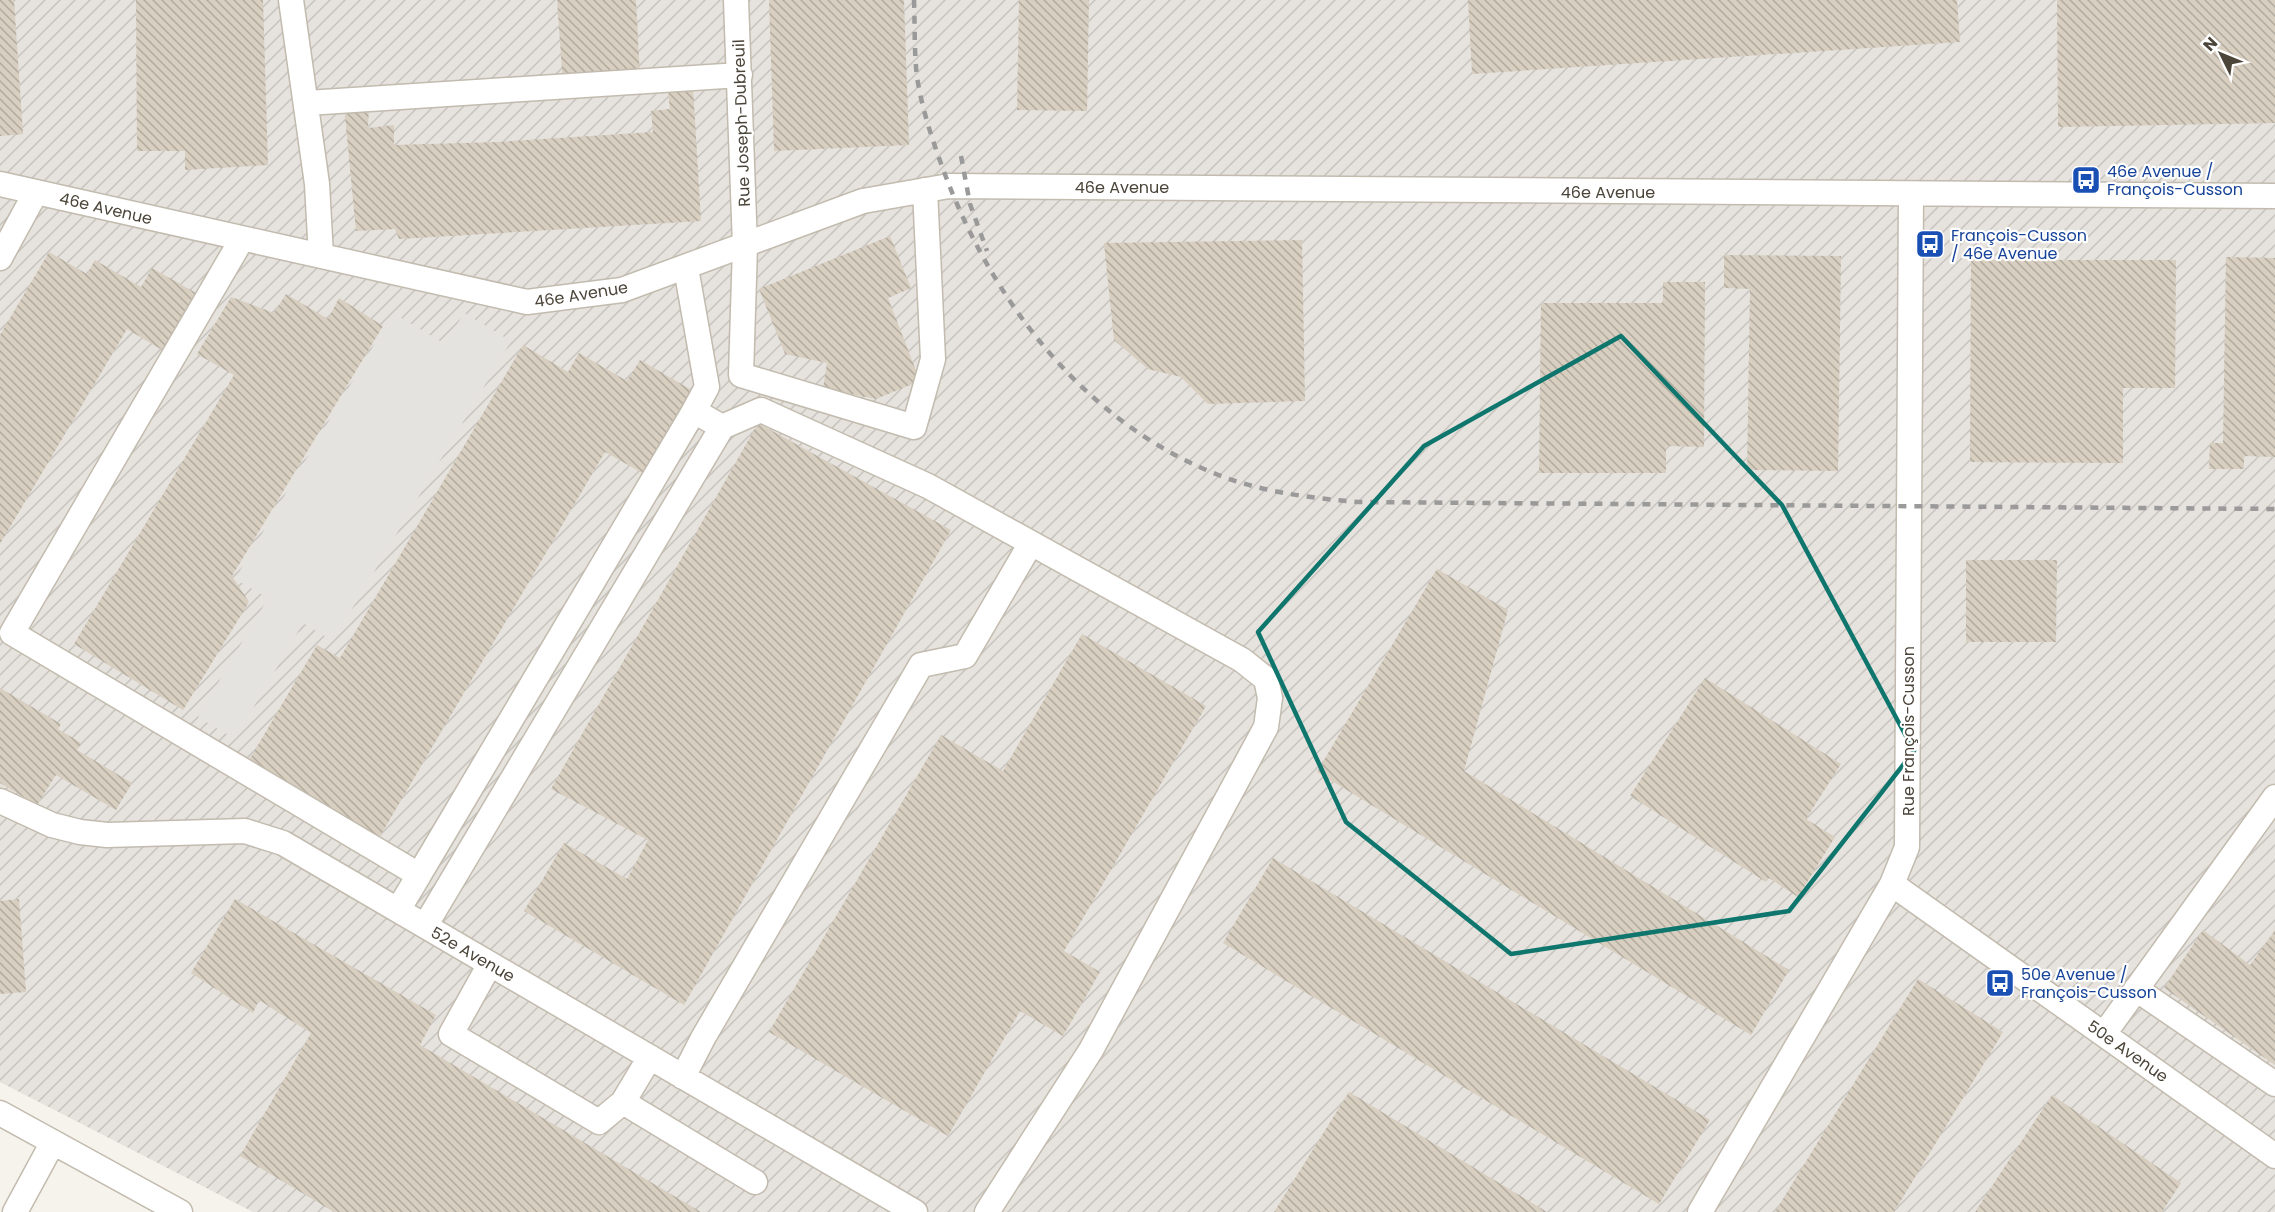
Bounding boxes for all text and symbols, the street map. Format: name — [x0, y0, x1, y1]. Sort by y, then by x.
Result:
north arrow — [2191, 24, 2251, 84]
text: N — [2198, 32, 2223, 56]
street label: Rue Joseph-Dubreuil — [727, 39, 756, 207]
place label: 46e Avenue / François-Cusson — [2107, 160, 2243, 201]
bus stop icon: 46e Avenue / François-Cusson — [2070, 164, 2102, 196]
street label: 46e Avenue — [1075, 176, 1169, 199]
street label: 46e Avenue — [1561, 181, 1655, 204]
street label: 46e Avenue — [57, 187, 155, 230]
place label: François-Cusson / 46e Avenue — [1951, 224, 2087, 265]
bus stop icon: François-Cusson / 46e Avenue — [1914, 228, 1946, 260]
street label: 46e Avenue — [533, 276, 630, 313]
street label: Rue François-Cusson — [1897, 646, 1920, 816]
street label: 52e Avenue — [426, 921, 519, 988]
place label: 50e Avenue / François-Cusson — [2021, 963, 2157, 1004]
bus stop icon: 50e Avenue / François-Cusson — [1984, 967, 2016, 999]
street label: 50e Avenue — [2082, 1015, 2173, 1088]

